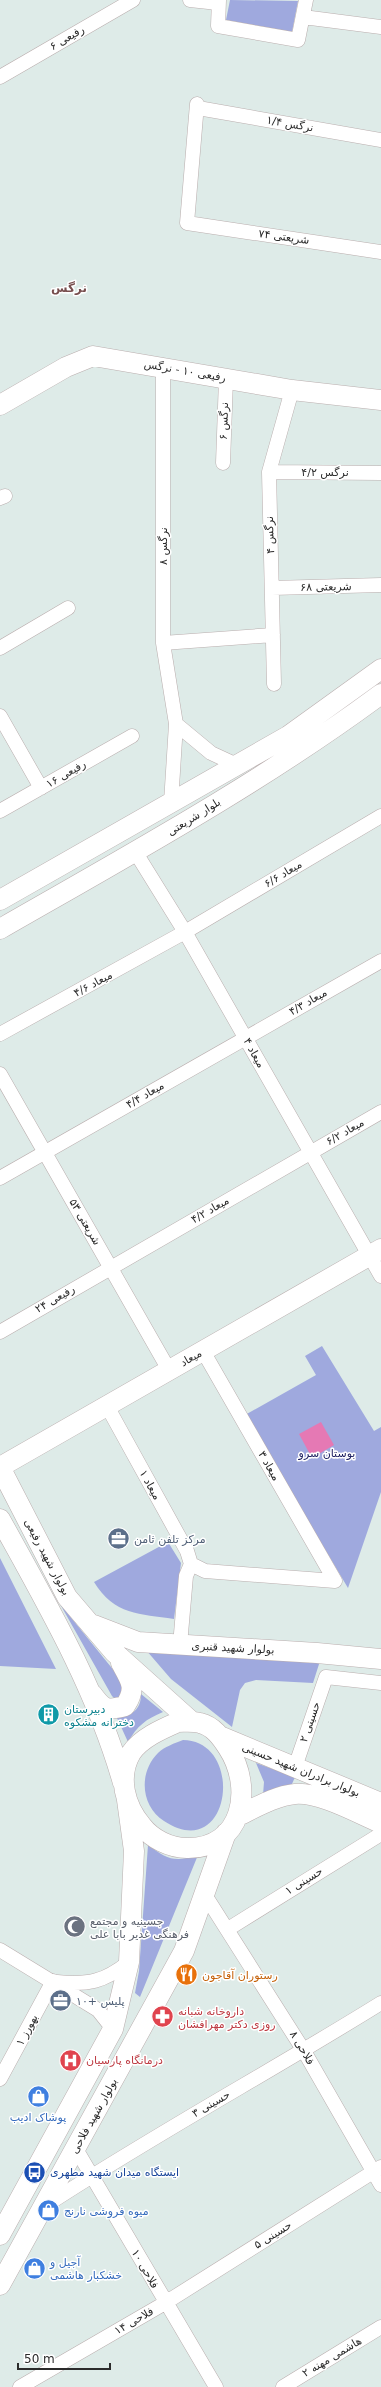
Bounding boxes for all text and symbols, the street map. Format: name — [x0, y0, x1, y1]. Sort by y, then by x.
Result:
street label: رفیعی ۶ — [47, 23, 87, 53]
street label: نرگس ۱/۴ — [266, 113, 314, 135]
street label: شریعتی ۷۴ — [258, 227, 310, 247]
district label: نرگس — [51, 281, 87, 295]
street label: رفیعی ۱۰ - نرگس — [143, 357, 227, 385]
street label: نرگس ۶ — [217, 402, 231, 440]
street label: نرگس ۴/۲ — [301, 466, 349, 479]
street label: نرگس ۴ — [263, 516, 277, 554]
street label: نرگس ۸ — [157, 527, 170, 565]
street label: شریعتی ۶۸ — [300, 580, 352, 594]
street label: رفیعی ۱۶ — [44, 757, 88, 791]
street label: بلوار شریعتی — [165, 795, 223, 839]
street label: میعاد ۶/۶ — [262, 858, 304, 890]
street label: میعاد ۴/۶ — [71, 968, 115, 1000]
street label: میعاد ۴/۳ — [287, 986, 329, 1018]
street label: میعاد ۴ — [241, 1036, 268, 1070]
street label: میعاد ۴/۴ — [124, 1079, 166, 1111]
street label: میعاد ۶/۲ — [324, 1116, 366, 1148]
street label: میعاد ۴/۲ — [189, 1194, 231, 1226]
street label: شریعتی ۵۳ — [67, 1196, 103, 1248]
street label: رفیعی ۲۴ — [33, 1282, 77, 1316]
street label: میعاد — [178, 1347, 204, 1369]
park label: بوستان سرو — [298, 1447, 355, 1460]
street label: میعاد ۳ — [255, 1449, 283, 1483]
street label: میعاد ۱ — [137, 1468, 164, 1502]
street label: بولوار شهید رفیعی — [21, 1516, 73, 1598]
office icon: مرکز تلفن ثامن — [106, 1526, 132, 1552]
place label: مرکز تلفن ثامن — [134, 1533, 206, 1546]
street label: بولوار شهید قنبری — [191, 1639, 275, 1657]
street label: حسینی ۲ — [297, 1700, 323, 1744]
building icon: دبیرستان دخترانه مشکوه — [36, 1702, 62, 1728]
place label: دبیرستان دخترانه مشکوه — [64, 1703, 134, 1729]
street label: بولوار برادران شهید حسینی — [240, 1740, 362, 1800]
street label: حسینی ۱ — [283, 1864, 325, 1898]
mosque icon: جسینیه و مجتمع فرهنگی غدیر بابا علی — [61, 1914, 87, 1940]
place label: جسینیه و مجتمع فرهنگی غدیر بابا علی — [90, 1915, 189, 1941]
restaurant icon: رستوران آقاجون — [173, 1962, 199, 1988]
place label: رستوران آقاجون — [202, 1968, 278, 1982]
office icon: پلیس +۱۰ — [48, 1988, 74, 2014]
place label: پلیس +۱۰ — [76, 1995, 125, 2008]
pharmacy icon: داروخانه شبانه روزی دکتر مهرافشان — [150, 2004, 176, 2030]
place label: داروخانه شبانه روزی دکتر مهرافشان — [178, 2005, 276, 2031]
street label: بهورز ۱ — [13, 2012, 41, 2048]
street label: فلاحی ۸ — [287, 2029, 317, 2067]
hospital icon: درمانگاه پارسیان — [58, 2047, 84, 2073]
place label: درمانگاه پارسیان — [86, 2054, 163, 2067]
street label: بولوار شهید فلاحی — [68, 2076, 120, 2156]
shop icon: پوشاک ادیب — [25, 2084, 51, 2110]
street label: حسینی ۳ — [190, 2088, 232, 2120]
place label: پوشاک ادیب — [10, 2111, 66, 2124]
bus stop icon: ایستگاه میدان شهید مطهری — [22, 2159, 48, 2185]
place label: ایستگاه میدان شهید مطهری — [50, 2166, 179, 2179]
shop icon: میوه فروشی نارنج — [36, 2198, 62, 2224]
place label: میوه فروشی نارنج — [64, 2205, 149, 2218]
street label: حسینی ۵ — [252, 2218, 294, 2252]
street label: فلاحی ۱۰ — [129, 2247, 161, 2291]
shop icon: آجیل و خشکبار هاشمی — [21, 2255, 47, 2281]
place label: آجیل و خشکبار هاشمی — [49, 2255, 122, 2282]
street label: فلاحی ۱۴ — [112, 2305, 156, 2337]
street label: هاشمی مهنه ۲ — [300, 2334, 364, 2380]
scale bar — [18, 2345, 110, 2371]
text: 50 m — [24, 2352, 55, 2366]

